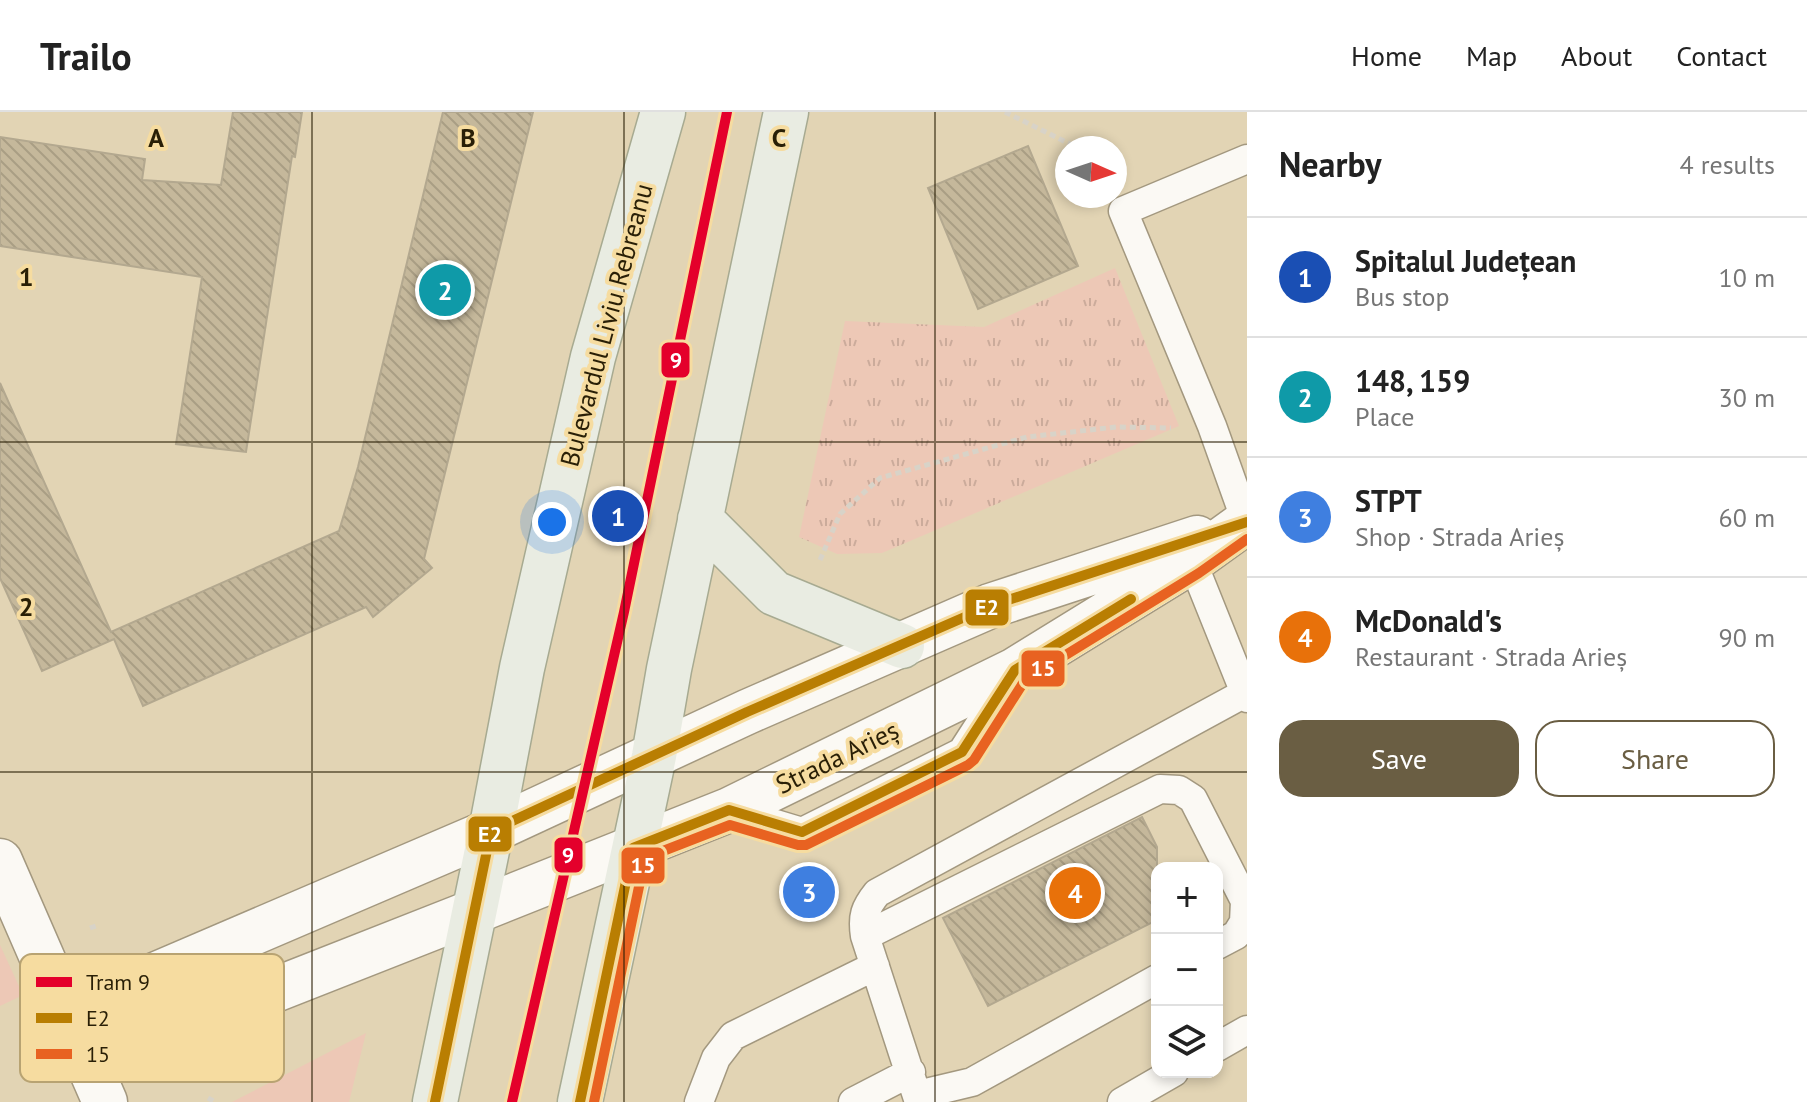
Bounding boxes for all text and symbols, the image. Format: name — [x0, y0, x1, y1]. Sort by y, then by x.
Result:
text: Trailo — [40, 31, 132, 80]
text: Home — [1351, 37, 1422, 74]
text: Map — [1466, 37, 1517, 74]
text: About — [1561, 37, 1632, 74]
text: Contact — [1676, 37, 1767, 74]
text: A — [148, 121, 164, 154]
text: B — [460, 121, 476, 154]
text: C — [772, 121, 786, 154]
north arrow — [1055, 136, 1127, 208]
text: Nearby — [1279, 142, 1381, 186]
text: 4 results — [1680, 148, 1775, 181]
street label: Bulevardul Liviu Rebreanu — [552, 180, 660, 470]
text: Spitalul Județean — [1355, 241, 1576, 280]
text: 1 — [19, 260, 33, 293]
pin: 2 — [419, 260, 471, 320]
text: 1 — [1298, 261, 1312, 294]
text: 10 m — [1719, 261, 1775, 294]
text: Bus stop — [1355, 280, 1450, 313]
line badge: 9 — [660, 341, 691, 379]
text: 9 — [670, 346, 682, 374]
text: 148, 159 — [1355, 361, 1470, 400]
text: 2 — [1298, 381, 1312, 414]
text: 30 m — [1719, 381, 1775, 414]
text: Place — [1355, 400, 1414, 433]
text: STPT — [1355, 481, 1422, 520]
pin: 1 — [592, 486, 644, 546]
text: 3 — [1298, 501, 1312, 534]
text: 60 m — [1719, 501, 1775, 534]
your location — [532, 502, 572, 542]
text: Shop · Strada Arieș — [1355, 520, 1564, 553]
line badge: E2 — [964, 588, 1010, 627]
text: 2 — [19, 590, 33, 623]
text: E2 — [975, 593, 999, 621]
text: McDonald's — [1355, 601, 1502, 640]
text: 4 — [1298, 621, 1312, 654]
text: 90 m — [1719, 621, 1775, 654]
text: Restaurant · Strada Arieș — [1355, 640, 1627, 673]
line badge: 15 — [1020, 649, 1066, 688]
text: 15 — [1031, 654, 1055, 682]
street label: Strada Arieș — [770, 713, 904, 801]
button: Save — [1279, 720, 1519, 797]
button: Share — [1535, 720, 1775, 797]
line badge: E2 — [467, 815, 513, 853]
text: E2 — [478, 820, 502, 848]
line badge: 9 — [553, 836, 584, 874]
text: 9 — [562, 841, 574, 869]
line badge: 15 — [620, 846, 666, 885]
text: 15 — [631, 851, 655, 879]
pin: 3 — [783, 862, 835, 922]
map controls — [1151, 862, 1223, 1078]
button: + — [1151, 862, 1223, 934]
pin: 4 — [1049, 863, 1101, 923]
button: − — [1151, 934, 1223, 1006]
legend — [20, 954, 284, 1082]
text: Tram 9 — [86, 968, 150, 996]
text: E2 — [86, 1004, 110, 1032]
button: layers — [1151, 1006, 1223, 1078]
text: 15 — [86, 1040, 110, 1068]

